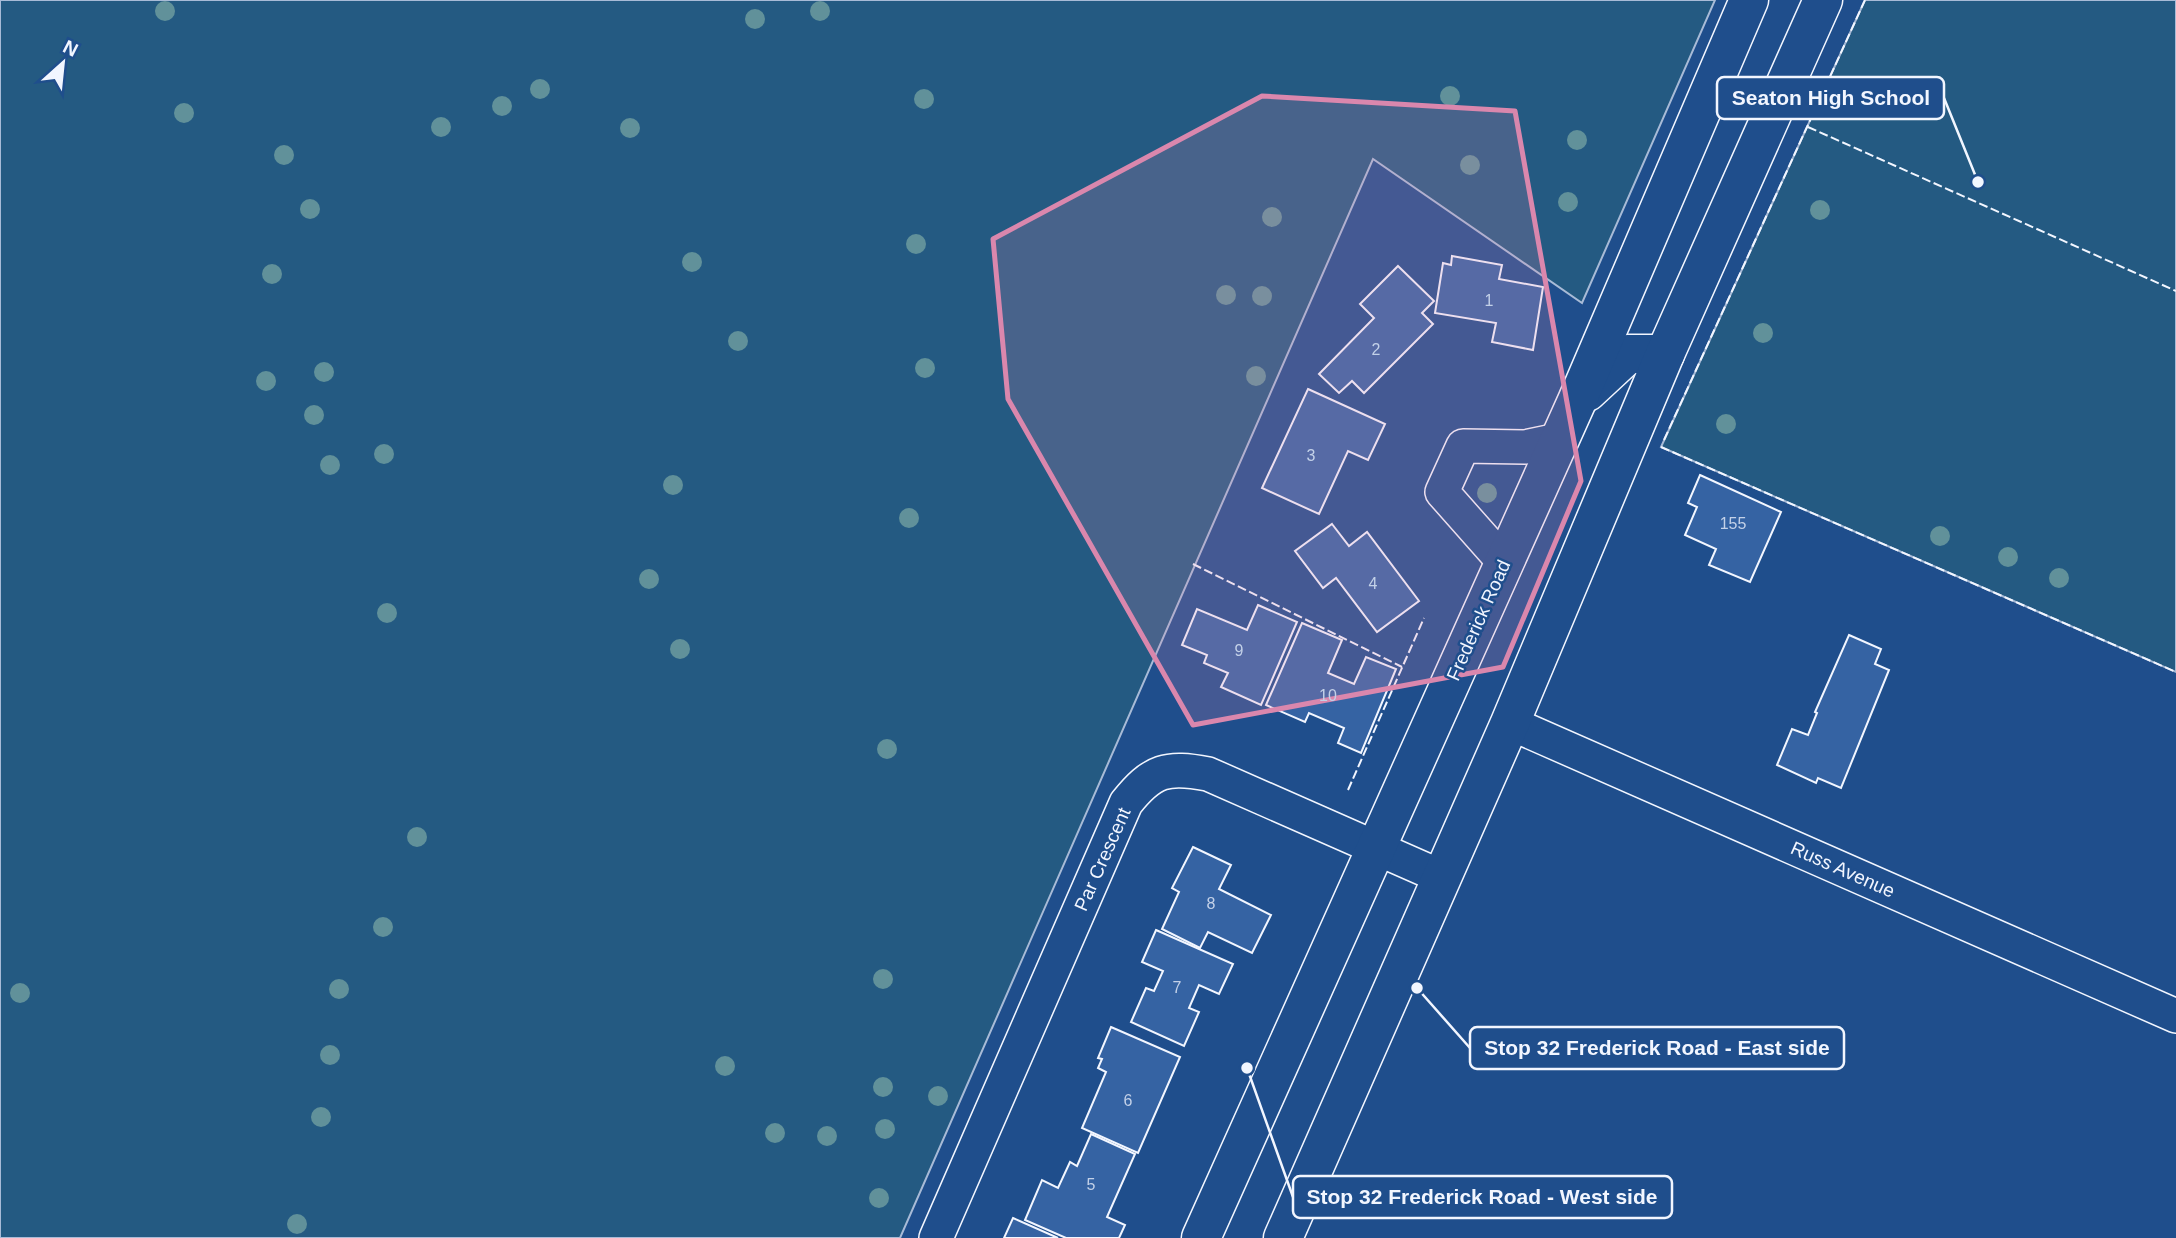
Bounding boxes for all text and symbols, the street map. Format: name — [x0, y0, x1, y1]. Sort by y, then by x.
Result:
north arrow — [28, 28, 98, 98]
text: N — [60, 36, 81, 61]
callout: Seaton High School — [1717, 77, 1944, 119]
text: Seaton High School — [1732, 86, 1930, 109]
house number: 1 — [1485, 292, 1494, 309]
house number: 2 — [1372, 341, 1381, 358]
house number: 3 — [1307, 447, 1316, 464]
house number: 155 — [1720, 515, 1746, 532]
street label: Frederick Road — [1442, 557, 1514, 684]
house number: 4 — [1369, 575, 1378, 592]
house number: 9 — [1235, 642, 1244, 659]
house number: 10 — [1319, 687, 1337, 704]
street label: Par Crescent — [1070, 804, 1135, 914]
street label: Russ Avenue — [1788, 837, 1898, 902]
house number: 8 — [1207, 895, 1216, 912]
house number: 7 — [1173, 979, 1182, 996]
callout: Stop 32 Frederick Road - East side — [1470, 1027, 1844, 1069]
text: Stop 32 Frederick Road - East side — [1484, 1036, 1830, 1059]
house number: 6 — [1124, 1092, 1133, 1109]
house number: 5 — [1087, 1176, 1096, 1193]
callout: Stop 32 Frederick Road - West side — [1293, 1176, 1672, 1218]
text: Stop 32 Frederick Road - West side — [1307, 1185, 1657, 1208]

